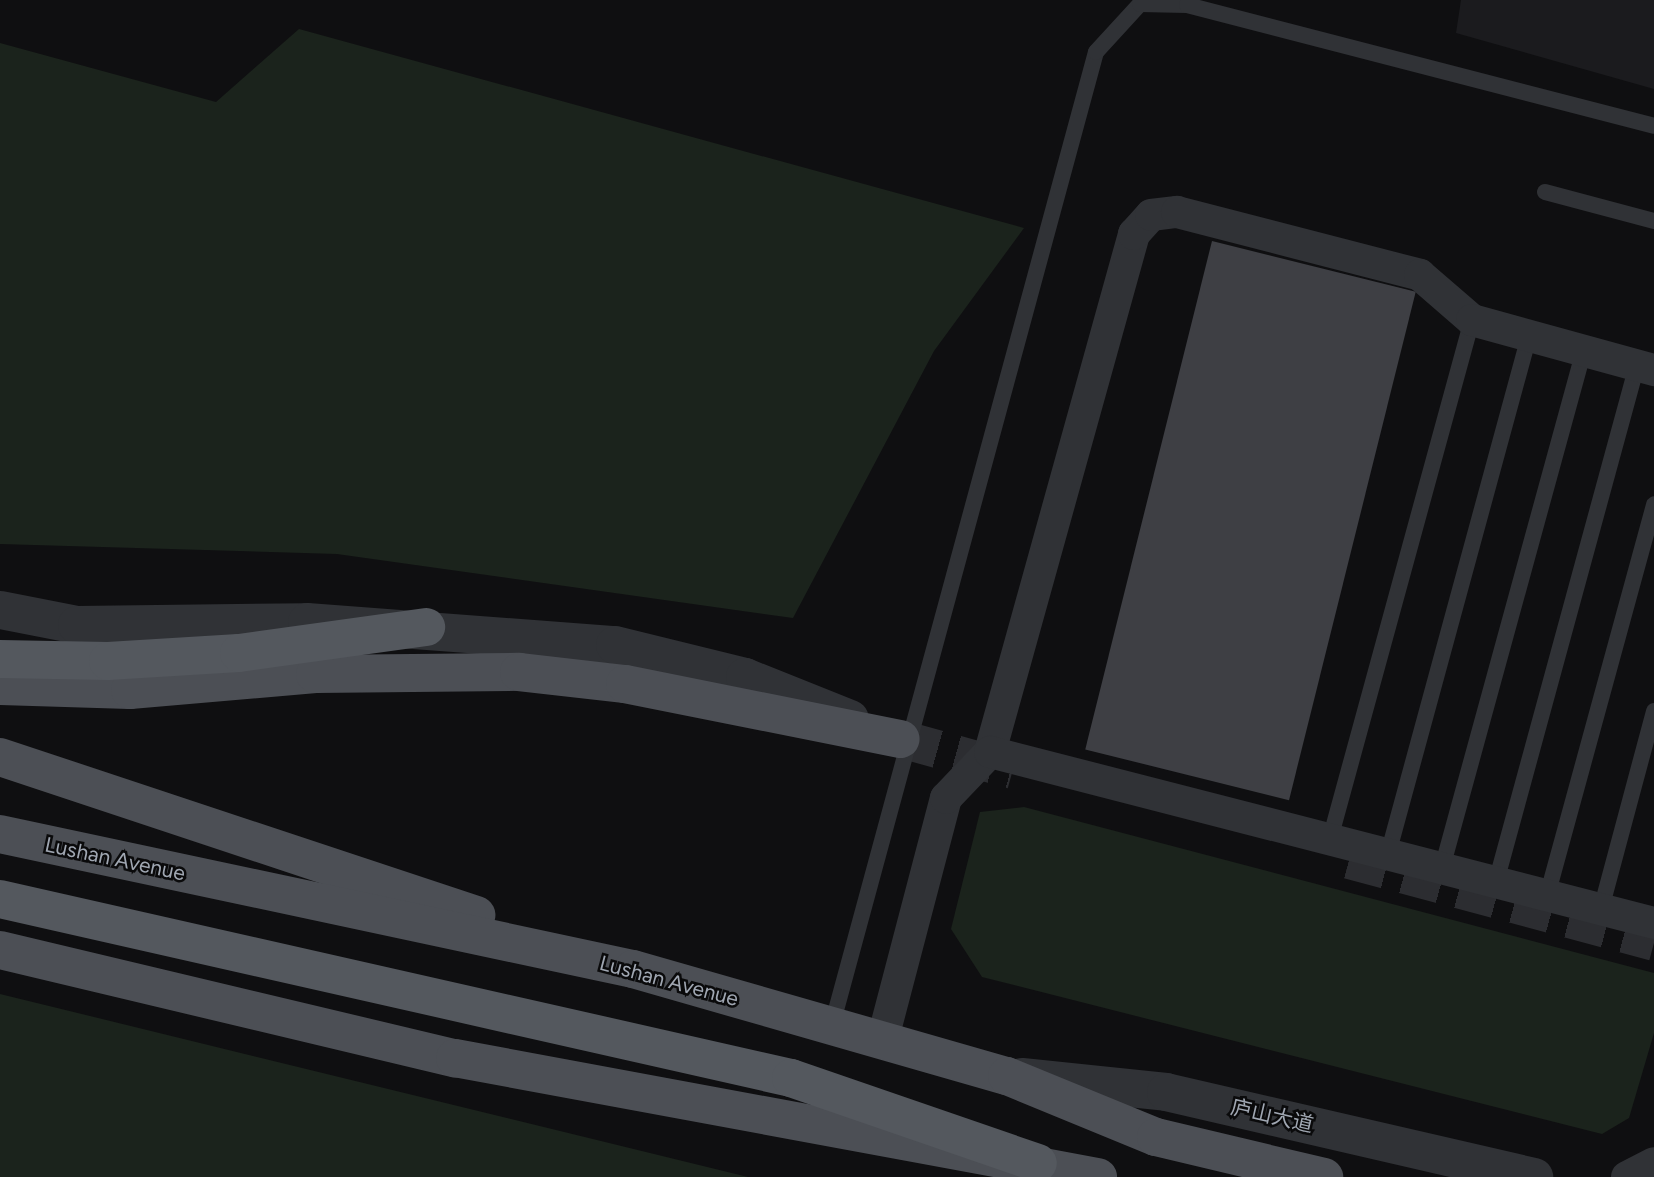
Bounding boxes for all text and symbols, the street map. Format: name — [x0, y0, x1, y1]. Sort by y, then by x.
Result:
street label: Lushan Avenue — [43, 832, 187, 886]
street label: Lushan Avenue — [597, 950, 741, 1012]
street label: 庐山大道 — [1228, 1094, 1316, 1138]

